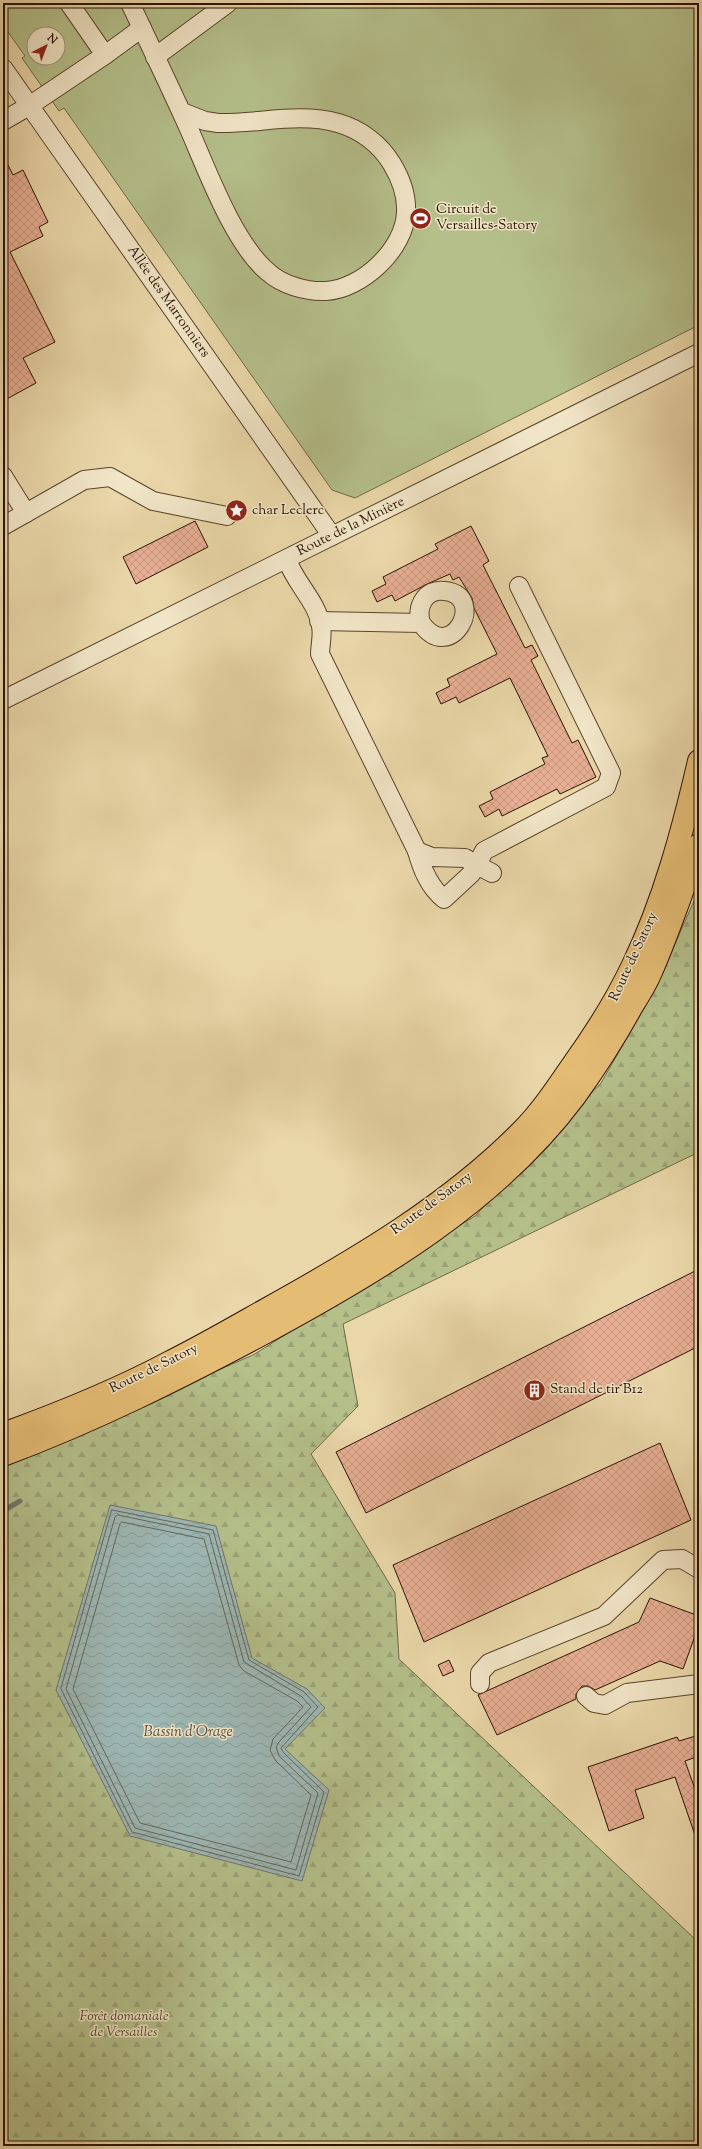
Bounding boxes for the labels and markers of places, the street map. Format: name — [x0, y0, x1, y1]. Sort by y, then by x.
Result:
place label: Circuit de Versailles-Satory — [436, 200, 537, 236]
sports icon: Circuit de Versailles-Satory — [407, 205, 433, 231]
place icon: char Leclerc — [224, 498, 250, 524]
place label: char Leclerc — [252, 501, 324, 521]
building icon: Stand de tir B12 — [522, 1377, 548, 1403]
place label: Stand de tir B12 — [550, 1380, 643, 1400]

